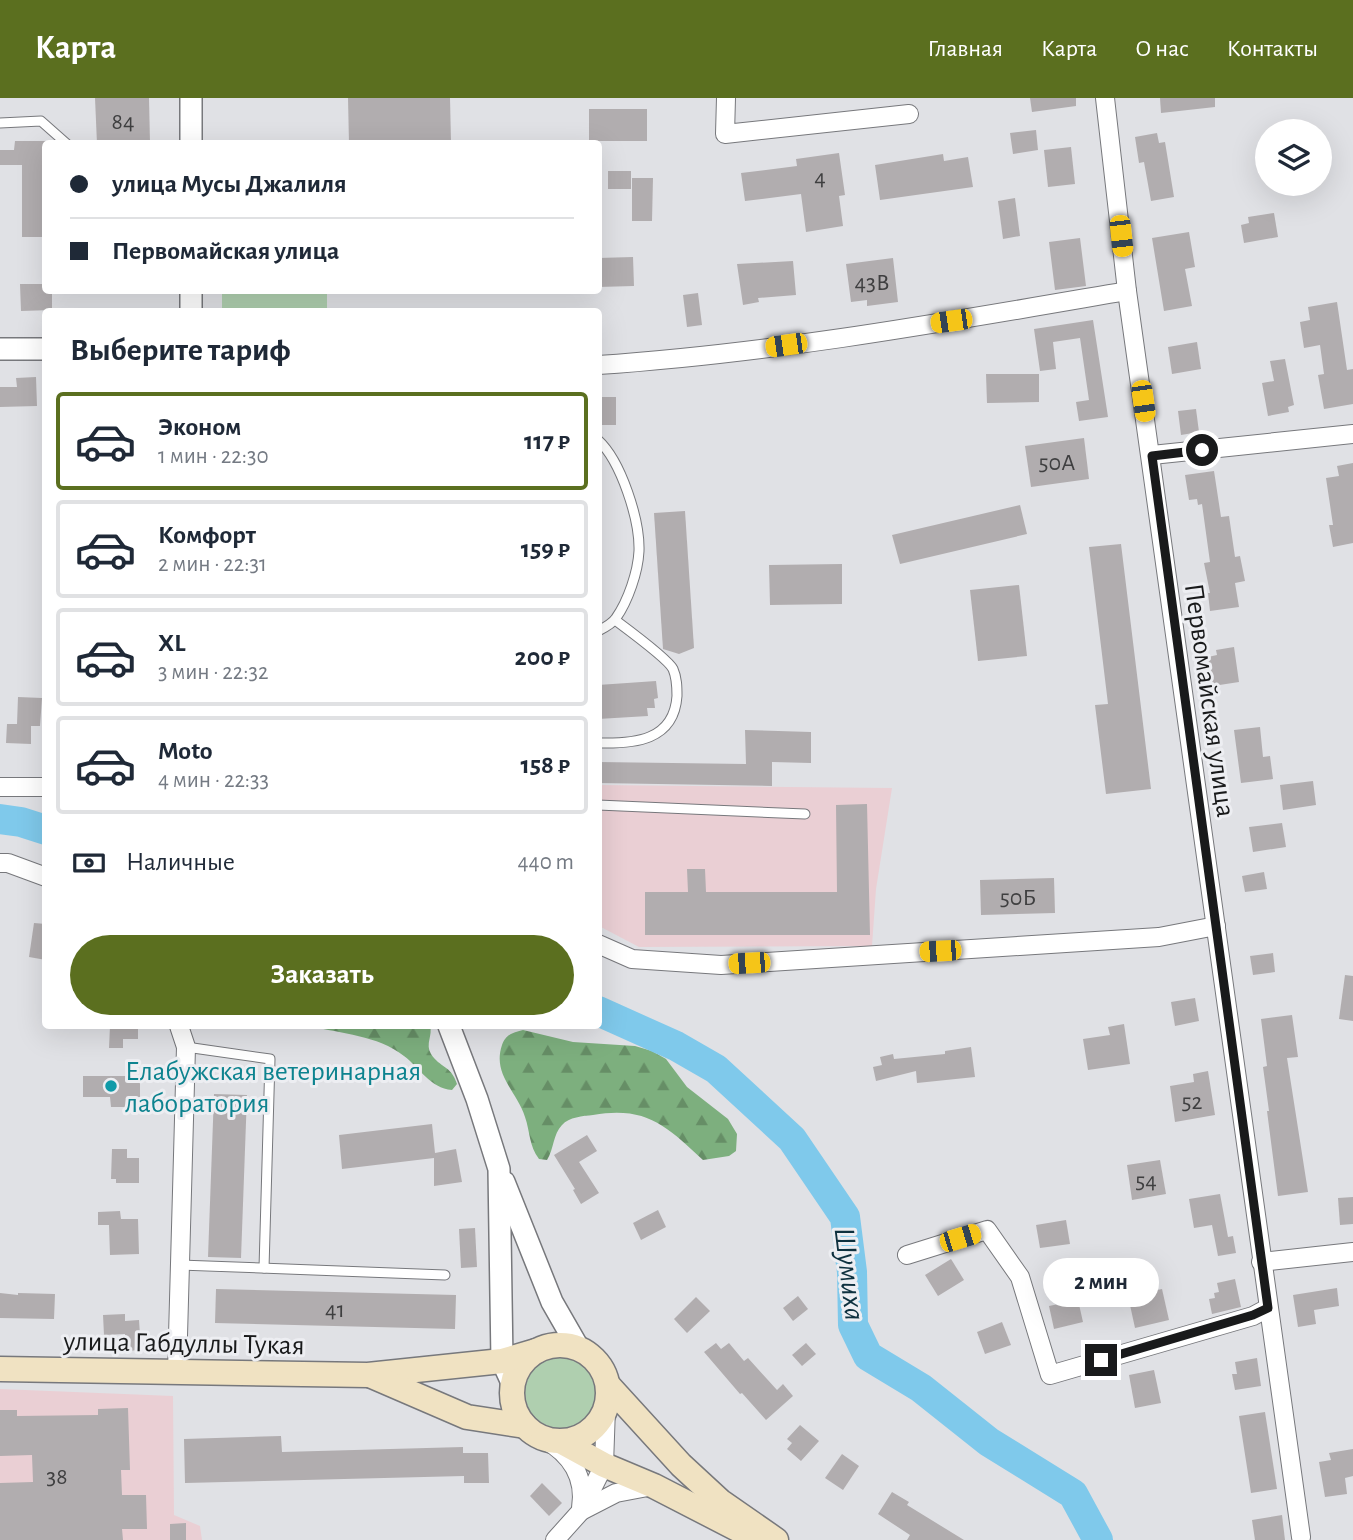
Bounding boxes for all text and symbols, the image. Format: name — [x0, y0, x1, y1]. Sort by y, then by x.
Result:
text: Карта — [35, 32, 116, 65]
text: Главная — [928, 37, 1003, 61]
text: Карта — [1041, 37, 1097, 61]
text: О нас — [1135, 37, 1189, 61]
text: Контакты — [1227, 37, 1318, 61]
house number: 84 — [112, 110, 134, 134]
map controls — [1255, 119, 1332, 196]
button: layers — [1255, 119, 1332, 196]
house number: 4 — [814, 166, 826, 190]
text: улица Мусы Джалиля — [112, 171, 347, 197]
car — [1109, 214, 1134, 258]
text: Первомайская улица — [112, 238, 339, 264]
house number: 43В — [855, 271, 890, 295]
car — [929, 308, 974, 334]
car — [764, 332, 809, 358]
text: Выберите тариф — [70, 334, 291, 366]
car — [1130, 379, 1157, 423]
icon: car — [74, 410, 137, 473]
text: Эконом — [158, 414, 241, 440]
text: 117 ₽ — [524, 428, 570, 454]
route start — [1186, 434, 1218, 466]
text: 1 мин · 22:30 — [158, 445, 269, 468]
house number: 50А — [1039, 451, 1075, 475]
icon: car — [74, 518, 137, 581]
text: Комфорт — [158, 522, 256, 548]
text: 159 ₽ — [521, 536, 570, 562]
text: 2 мин · 22:31 — [158, 553, 267, 576]
street label: Первомайская улица — [1179, 582, 1239, 819]
icon: car — [74, 626, 137, 689]
text: XL — [158, 630, 185, 656]
text: 200 ₽ — [515, 644, 570, 670]
text: 3 мин · 22:32 — [158, 661, 268, 684]
icon: car — [74, 734, 137, 797]
text: Moto — [158, 738, 213, 764]
text: 158 ₽ — [520, 752, 570, 778]
text: 4 мин · 22:33 — [158, 769, 269, 792]
icon: cash — [70, 844, 108, 882]
text: Наличные — [126, 849, 235, 875]
text: 440 m — [518, 851, 574, 874]
house number: 50Б — [1000, 886, 1036, 910]
button: Заказать — [70, 935, 574, 1015]
car — [919, 939, 962, 963]
car — [728, 951, 771, 975]
place label: Елабужская ветеринарная лаборатория — [125, 1058, 421, 1118]
marker: Елабужская ветеринарная лаборатория — [103, 1078, 119, 1094]
house number: 52 — [1182, 1090, 1203, 1114]
house number: 54 — [1135, 1169, 1157, 1193]
car — [937, 1222, 984, 1254]
water label: Шумиха — [828, 1226, 870, 1322]
callout: 2 мин — [1043, 1258, 1159, 1308]
text: 2 мин — [1074, 1271, 1128, 1294]
house number: 41 — [325, 1298, 345, 1322]
street label: улица Габдуллы Тукая — [62, 1328, 305, 1360]
route end — [1085, 1344, 1117, 1376]
house number: 38 — [46, 1465, 68, 1489]

